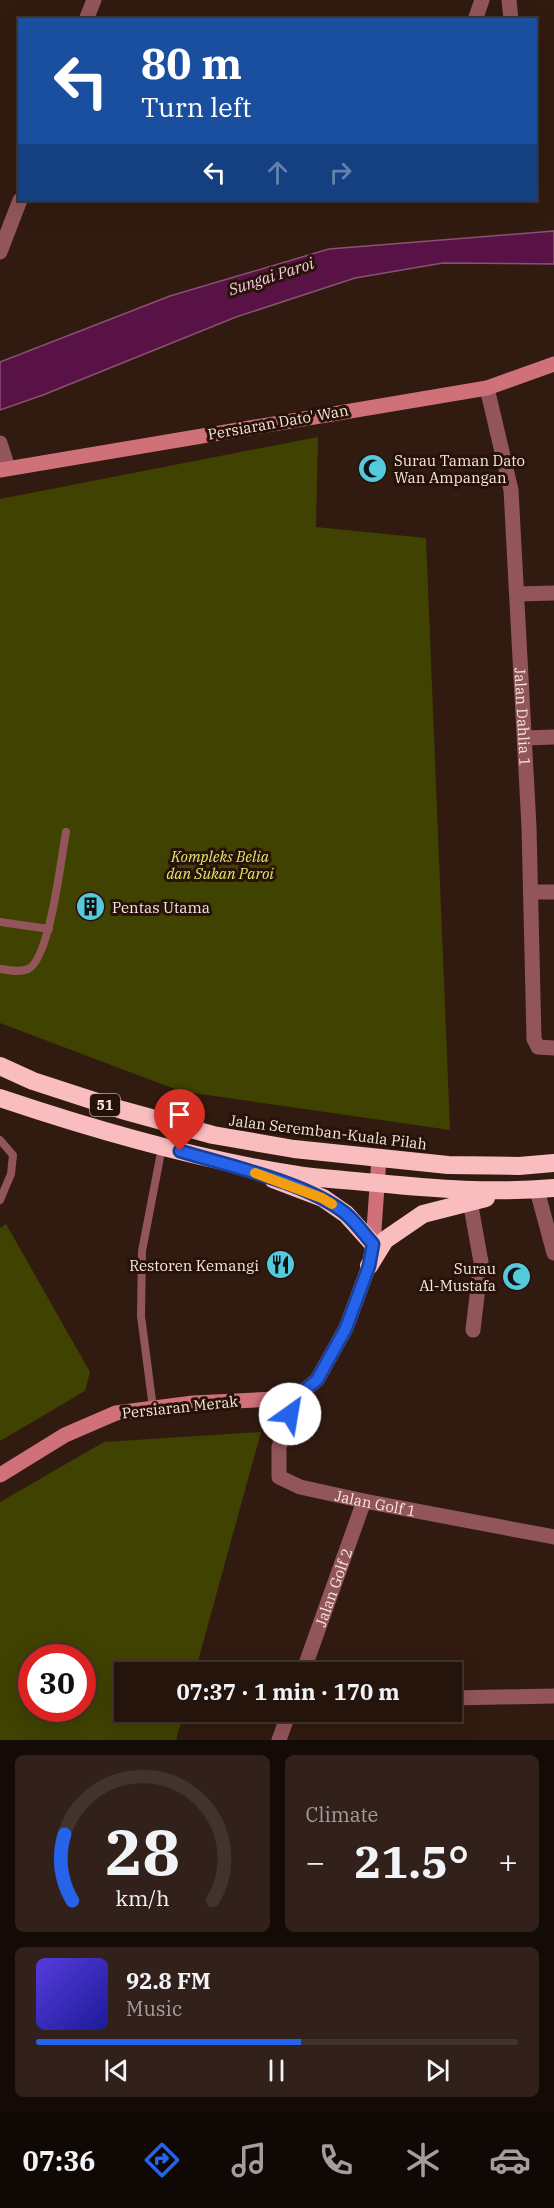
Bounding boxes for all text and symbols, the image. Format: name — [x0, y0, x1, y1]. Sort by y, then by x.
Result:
text: 80 m — [141, 36, 242, 91]
icon: left — [42, 42, 120, 120]
text: Turn left — [141, 89, 252, 124]
icon: left — [198, 156, 231, 189]
icon: ahead — [261, 156, 294, 189]
icon: right — [324, 156, 357, 189]
water label: Sungai Paroi — [225, 253, 316, 300]
street label: Persiaran Dato' Wan — [206, 400, 350, 444]
place label: Surau Taman Dato Wan Ampangan — [394, 451, 525, 487]
mosque icon: Surau Taman Dato Wan Ampangan — [357, 453, 389, 485]
street label: Jalan Dahlia 1 — [511, 667, 535, 767]
park label: Kompleks Belia dan Sukan Paroi — [166, 847, 274, 883]
building icon: Pentas Utama — [75, 891, 107, 923]
place label: Pentas Utama — [112, 898, 210, 917]
pin — [154, 1089, 205, 1151]
road number: 51 — [90, 1094, 120, 1116]
icon: arrive — [163, 1098, 196, 1131]
street label: Jalan Seremban-Kuala Pilah — [228, 1110, 428, 1154]
restaurant icon: Restoren Kemangi — [264, 1249, 296, 1281]
place label: Restoren Kemangi — [129, 1256, 259, 1275]
place label: Surau Al-Mustafa — [419, 1259, 496, 1295]
mosque icon: Surau Al-Mustafa — [501, 1261, 533, 1293]
position arrow — [258, 1382, 322, 1446]
street label: Persiaran Merak — [121, 1391, 239, 1423]
street label: Jalan Golf 1 — [333, 1485, 418, 1520]
street label: Jalan Golf 2 — [310, 1545, 356, 1629]
speed limit sign: 30 — [18, 1644, 96, 1722]
text: 07:37 · 1 min · 170 m — [176, 1677, 400, 1706]
text: Climate — [306, 1801, 378, 1828]
text: 28 — [105, 1811, 180, 1892]
text: 21.5° — [354, 1832, 469, 1890]
text: − — [306, 1840, 325, 1883]
text: + — [498, 1840, 518, 1883]
text: km/h — [115, 1884, 169, 1912]
text: 92.8 FM — [126, 1966, 211, 1995]
text: Music — [126, 1995, 182, 2022]
icon: previous — [100, 2054, 133, 2087]
icon: pause — [260, 2054, 293, 2087]
icon: next — [421, 2054, 454, 2087]
icon: directions — [141, 2139, 183, 2181]
icon: music — [228, 2139, 270, 2181]
icon: phone — [315, 2139, 357, 2181]
icon: climate — [402, 2139, 444, 2181]
icon: car — [489, 2139, 531, 2181]
text: 07:36 — [23, 2143, 96, 2178]

